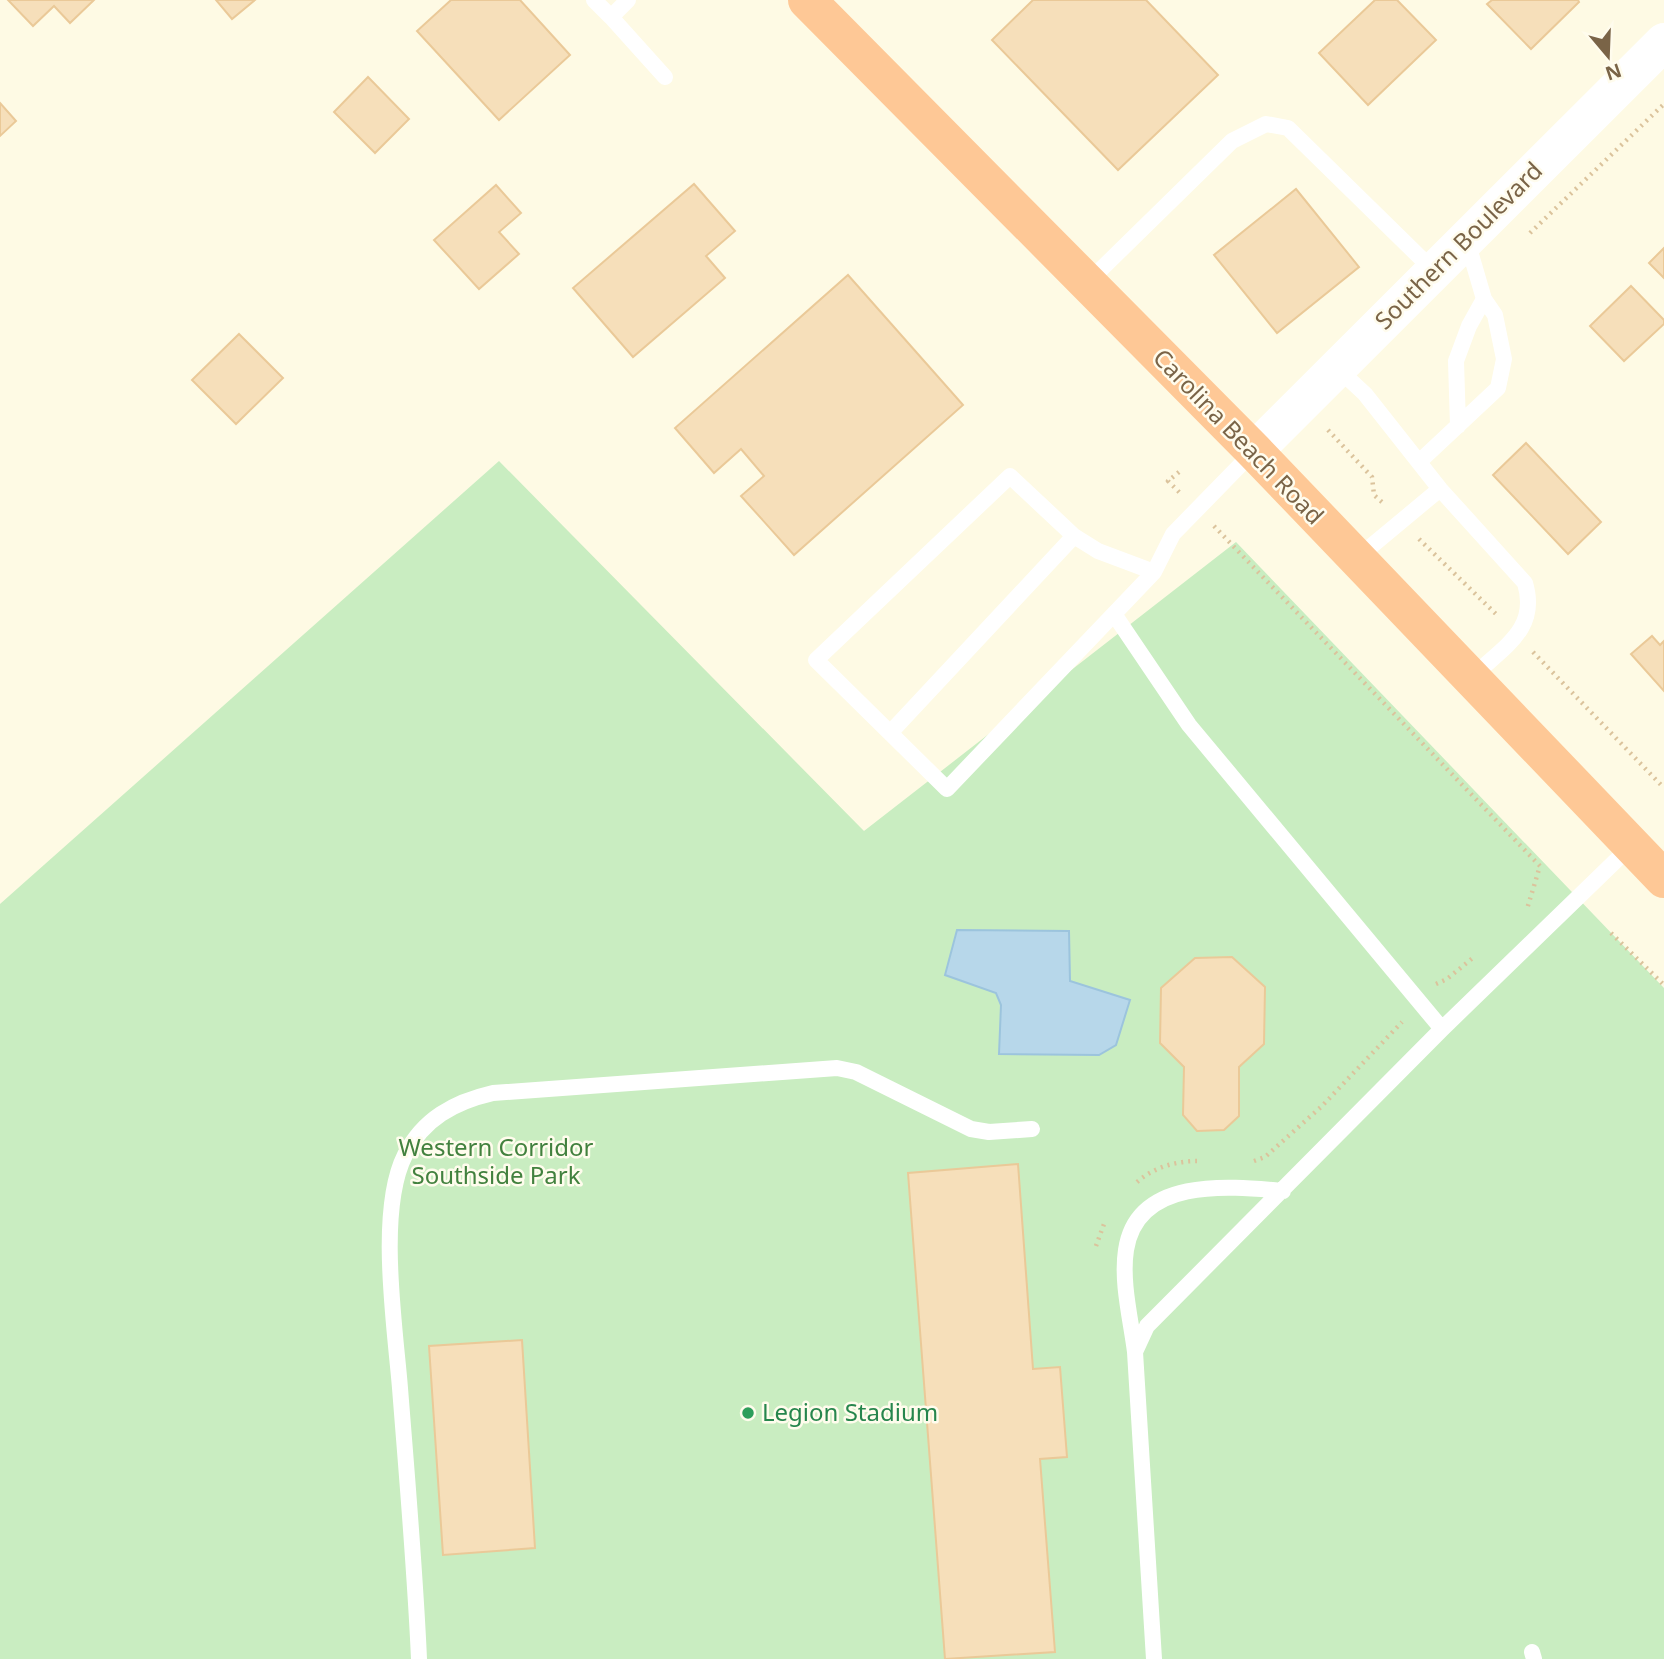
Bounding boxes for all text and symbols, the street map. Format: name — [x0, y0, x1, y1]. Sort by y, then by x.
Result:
north arrow — [1573, 21, 1643, 91]
text: N — [1602, 57, 1625, 87]
street label: Southern Boulevard — [1367, 154, 1549, 336]
street label: Carolina Beach Road — [1146, 341, 1332, 531]
park label: Western Corridor Southside Park — [399, 1130, 594, 1191]
place label: Legion Stadium — [762, 1395, 938, 1428]
marker: Legion Stadium — [740, 1405, 756, 1421]

